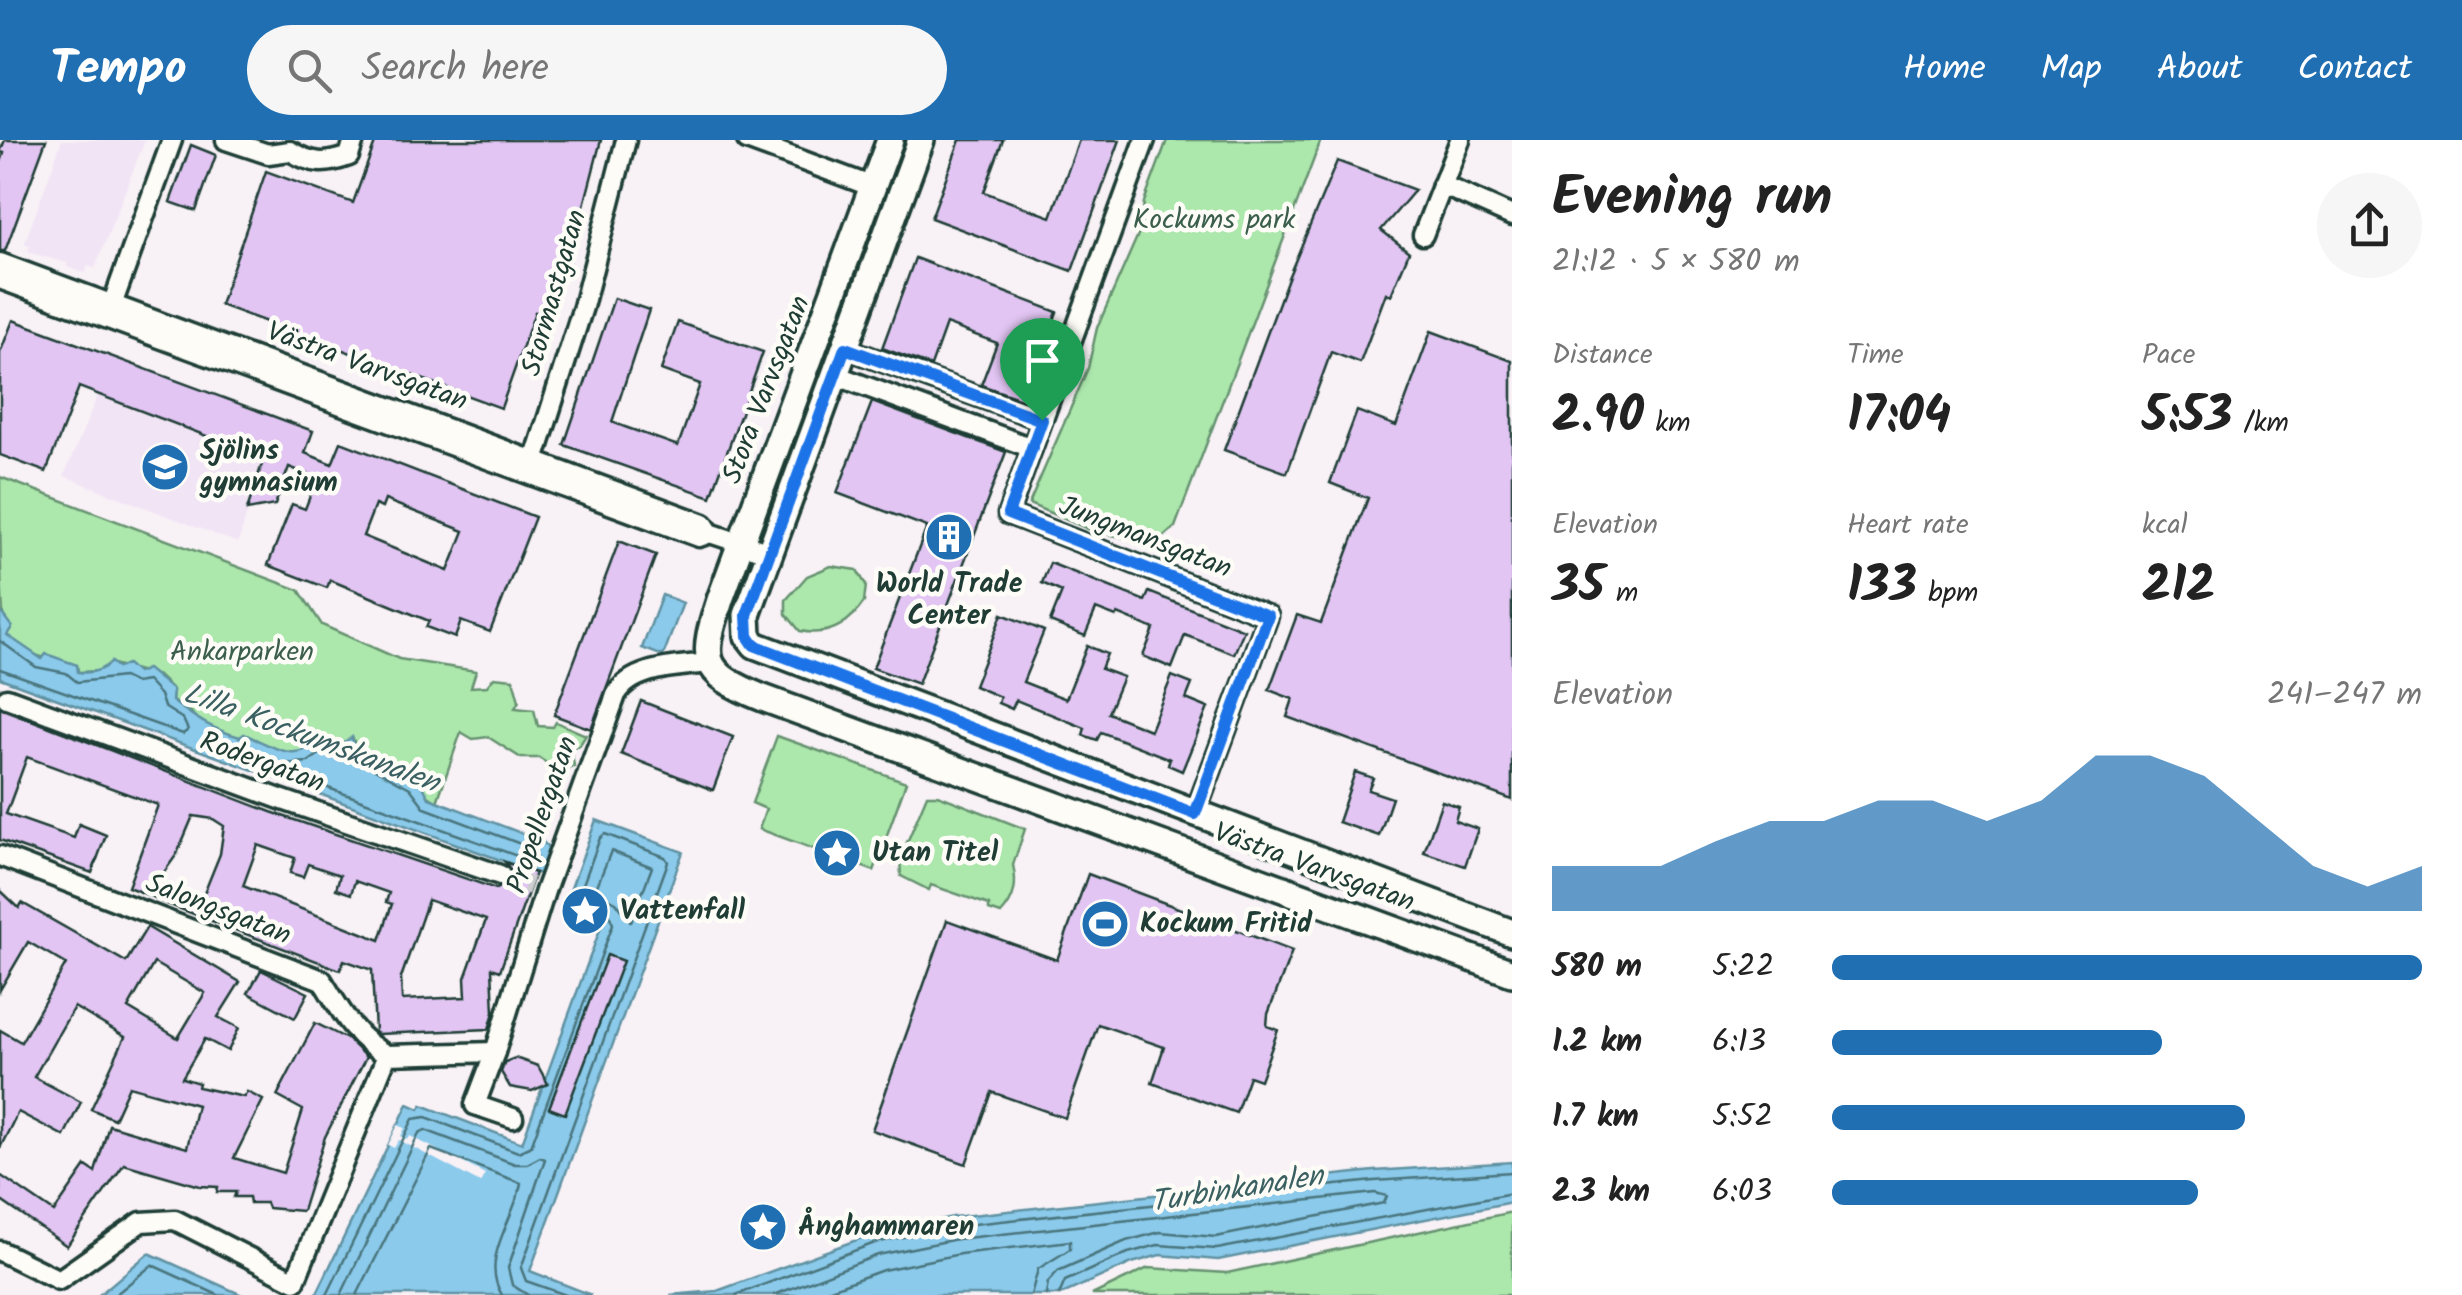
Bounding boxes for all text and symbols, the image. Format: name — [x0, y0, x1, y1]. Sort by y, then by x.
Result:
search box — [247, 25, 947, 115]
text: Tempo — [50, 32, 187, 108]
text: Search here — [362, 40, 549, 100]
text: Home — [1903, 42, 1986, 98]
text: Map — [2041, 42, 2102, 98]
text: About — [2157, 42, 2242, 98]
text: Contact — [2297, 42, 2412, 98]
icon: search — [282, 43, 337, 98]
text: Evening run — [1552, 156, 1832, 243]
button: share — [2317, 173, 2422, 278]
park label: Kockums park — [1133, 198, 1296, 243]
street label: Stormastgatan — [510, 205, 600, 381]
text: 21:12 · 5 × 580 m — [1552, 237, 1800, 288]
street label: Stora Varvsgatan — [710, 289, 824, 491]
street label: Västra Varvsgatan — [260, 310, 474, 424]
pin — [1000, 318, 1085, 421]
icon: arrive — [1015, 333, 1070, 388]
text: Distance — [1552, 333, 1653, 378]
text: Time — [1847, 333, 1904, 378]
text: Pace — [2142, 333, 2195, 378]
text: 2.90 — [1552, 378, 1644, 458]
text: 17:04 — [1847, 378, 1951, 458]
text: 5:53 — [2142, 378, 2232, 458]
text: km — [1644, 401, 1691, 446]
text: /km — [2232, 401, 2289, 446]
place label: Sjölins gymnasium — [199, 429, 338, 506]
school or university icon: Sjölins gymnasium — [139, 441, 191, 493]
street label: Jungmansgatan — [1052, 484, 1238, 592]
text: Elevation — [1552, 503, 1658, 548]
text: Heart rate — [1847, 503, 1969, 548]
text: kcal — [2142, 503, 2188, 548]
building icon: World Trade Center — [923, 511, 975, 563]
text: 35 — [1552, 548, 1605, 628]
text: 133 — [1847, 548, 1917, 628]
text: 212 — [2142, 548, 2215, 628]
place label: World Trade Center — [876, 562, 1023, 639]
text: m — [1605, 571, 1638, 616]
text: bpm — [1917, 571, 1978, 616]
park label: Ankarparken — [170, 630, 314, 675]
water label: Lilla Kockumskanalen — [176, 670, 448, 808]
text: Elevation — [1552, 670, 1673, 721]
text: 241–247 m — [2267, 670, 2422, 721]
street label: Rodergatan — [193, 720, 331, 806]
street label: Propellergatan — [495, 730, 591, 900]
street label: Västra Varvsgatan — [1207, 811, 1421, 925]
place icon: Utan Titel — [811, 827, 863, 879]
place label: Utan Titel — [872, 831, 999, 876]
street label: Salongsgatan — [139, 862, 297, 958]
place icon: Vattenfall — [559, 885, 611, 937]
place label: Vattenfall — [620, 889, 746, 934]
sports icon: Kockum Fritid — [1079, 898, 1131, 950]
place label: Kockum Fritid — [1140, 902, 1313, 947]
text: 580 m — [1552, 942, 1642, 993]
text: 5:22 — [1712, 942, 1774, 993]
text: 1.2 km — [1552, 1017, 1642, 1068]
text: 6:13 — [1712, 1017, 1766, 1068]
text: 1.7 km — [1552, 1092, 1639, 1143]
text: 5:52 — [1712, 1092, 1773, 1143]
water label: Turbinkanalen — [1147, 1152, 1329, 1227]
text: 2.3 km — [1552, 1167, 1650, 1218]
text: 6:03 — [1712, 1167, 1772, 1218]
place icon: Ånghammaren — [737, 1201, 789, 1253]
place label: Ånghammaren — [798, 1205, 974, 1250]

